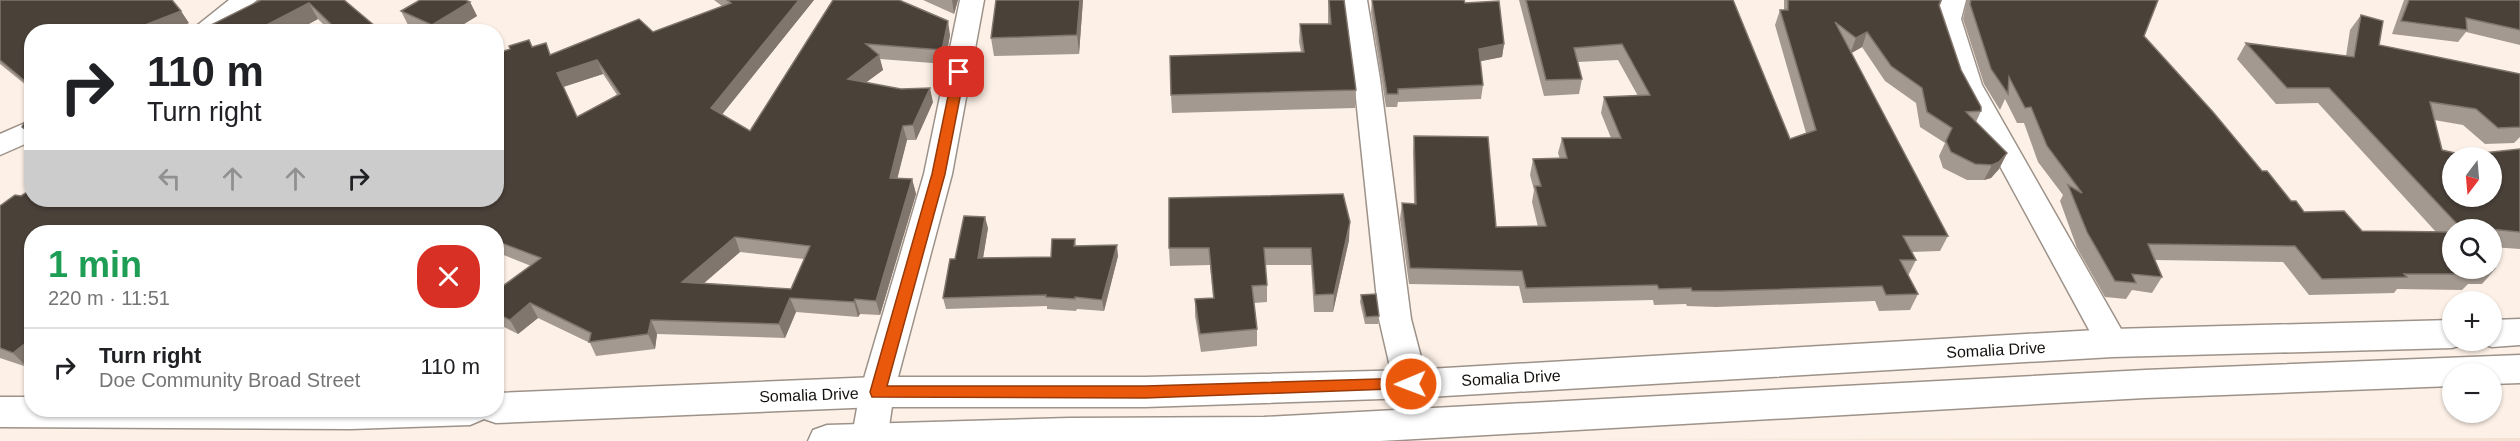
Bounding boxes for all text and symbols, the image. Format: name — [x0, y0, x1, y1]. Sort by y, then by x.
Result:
pin — [933, 46, 984, 97]
icon: right — [48, 48, 126, 126]
text: 110 m — [147, 48, 264, 95]
icon: arrive — [942, 55, 975, 88]
text: Turn right — [147, 97, 262, 127]
north arrow — [2442, 147, 2502, 207]
map controls — [2442, 147, 2502, 423]
icon: left — [153, 162, 186, 195]
icon: ahead — [216, 162, 249, 195]
icon: ahead — [279, 162, 312, 195]
icon: right — [342, 162, 375, 195]
button: search — [2442, 219, 2502, 279]
text: 1 min — [48, 244, 142, 285]
button: close — [417, 245, 480, 308]
text: 220 m · 11:51 — [48, 287, 170, 309]
button: + — [2442, 291, 2502, 351]
street label: Somalia Drive — [1946, 339, 2046, 361]
text: Turn right — [99, 343, 201, 368]
icon: right — [48, 351, 81, 384]
position arrow — [1379, 352, 1443, 416]
text: 110 m — [420, 354, 480, 379]
button: − — [2442, 363, 2502, 423]
street label: Somalia Drive — [1461, 367, 1561, 389]
text: Doe Community Broad Street — [99, 369, 360, 391]
street label: Somalia Drive — [759, 385, 859, 405]

